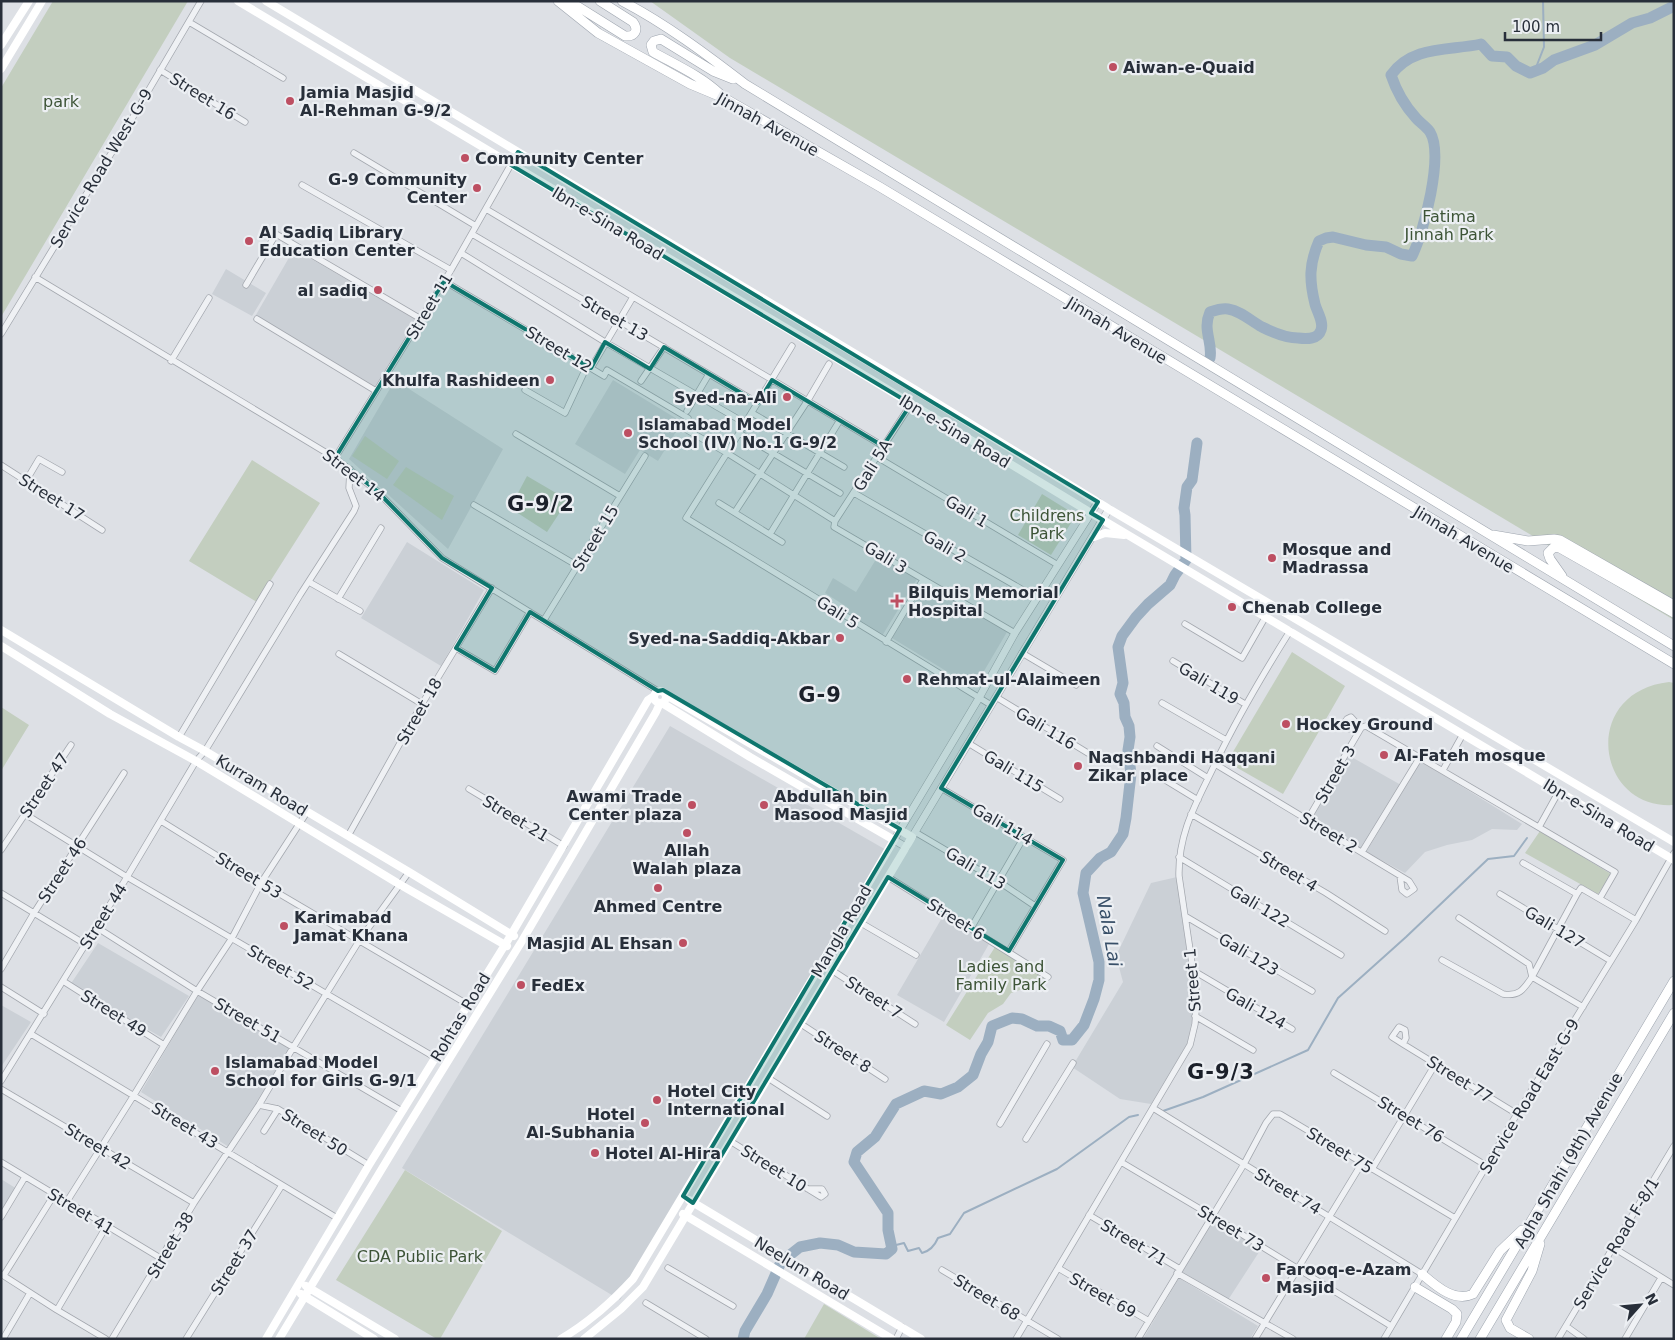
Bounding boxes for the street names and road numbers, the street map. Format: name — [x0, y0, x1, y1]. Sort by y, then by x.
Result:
street label: Street 16 — [166, 69, 239, 124]
street label: Service Road West G-9 — [46, 85, 157, 251]
street label: Jinnah Avenue — [712, 88, 822, 160]
street label: Ibn-e-Sina Road — [549, 183, 667, 264]
street label: Street 11 — [402, 270, 457, 343]
street label: Street 13 — [578, 292, 652, 345]
street label: Jinnah Avenue — [1062, 292, 1170, 368]
street label: Street 12 — [522, 322, 595, 377]
street label: Ibn-e-Sina Road — [896, 391, 1014, 472]
street label: Gali 5A — [849, 436, 896, 495]
street label: Street 14 — [319, 445, 389, 506]
street label: Street 17 — [15, 470, 88, 525]
street label: Gali 1 — [942, 491, 992, 532]
street label: Jinnah Avenue — [1409, 501, 1517, 577]
street label: Street 15 — [568, 502, 623, 575]
street label: Gali 2 — [920, 527, 970, 566]
street label: Gali 3 — [861, 537, 911, 578]
street label: Gali 5 — [813, 592, 862, 633]
street label: Gali 119 — [1175, 658, 1242, 709]
street label: Street 18 — [393, 674, 446, 748]
street label: Gali 116 — [1012, 703, 1079, 754]
street label: Street 3 — [1311, 742, 1360, 807]
street label: Gali 115 — [980, 746, 1047, 797]
street label: Street 47 — [16, 749, 73, 821]
street label: Kurram Road — [213, 751, 311, 820]
street label: Ibn-e-Sina Road — [1540, 775, 1658, 856]
street label: Street 21 — [479, 791, 552, 846]
street label: Gali 114 — [969, 800, 1036, 849]
street label: Street 2 — [1296, 808, 1361, 857]
street label: Street 46 — [34, 834, 91, 907]
street label: Gali 113 — [942, 843, 1009, 894]
street label: Street 4 — [1256, 847, 1321, 896]
street label: Street 53 — [212, 848, 285, 903]
street label: Street 44 — [76, 880, 131, 953]
street label: Gali 122 — [1226, 881, 1293, 932]
street label: Mangla Road — [807, 882, 876, 981]
street label: Street 6 — [924, 894, 988, 944]
street label: Gali 127 — [1521, 902, 1588, 953]
street label: Gali 123 — [1215, 929, 1282, 980]
street label: Street 52 — [244, 941, 318, 994]
street label: Street 1 — [1180, 947, 1205, 1013]
street label: Rohtas Road — [427, 970, 494, 1065]
street label: Street 7 — [842, 972, 906, 1023]
street label: Gali 124 — [1222, 984, 1289, 1033]
street label: Street 49 — [77, 986, 150, 1041]
street label: Street 51 — [211, 994, 285, 1047]
street label: Service Road East G-9 — [1476, 1015, 1583, 1177]
street label: Street 8 — [811, 1026, 875, 1077]
street label: Street 77 — [1423, 1052, 1496, 1107]
street label: Agha Shahi (9th) Avenue — [1510, 1069, 1627, 1251]
street label: Street 76 — [1374, 1092, 1447, 1147]
street label: Street 43 — [148, 1098, 221, 1153]
street label: Street 50 — [278, 1105, 351, 1160]
street label: Street 42 — [61, 1119, 134, 1174]
street label: Street 75 — [1303, 1123, 1376, 1178]
street label: Street 10 — [737, 1141, 810, 1196]
street label: Street 74 — [1251, 1164, 1324, 1219]
street label: Service Road F-8/1 — [1570, 1174, 1663, 1313]
street label: Street 41 — [44, 1184, 117, 1239]
street label: Street 73 — [1194, 1201, 1267, 1256]
street label: Street 38 — [143, 1209, 198, 1282]
street label: Street 71 — [1097, 1215, 1170, 1270]
street label: Street 37 — [207, 1226, 262, 1299]
street label: Neelum Road — [751, 1233, 853, 1304]
street label: Street 69 — [1066, 1269, 1140, 1322]
street label: Street 68 — [950, 1270, 1023, 1325]

